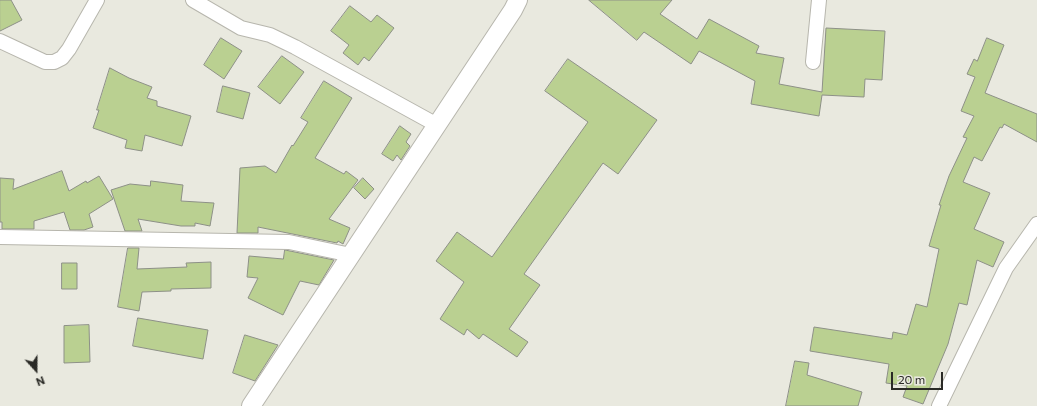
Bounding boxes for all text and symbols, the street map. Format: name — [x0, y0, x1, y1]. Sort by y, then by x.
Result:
north arrow — [16, 350, 56, 390]
scale bar — [893, 364, 945, 390]
text: 20 m — [898, 372, 925, 386]
text: N — [34, 374, 47, 389]

